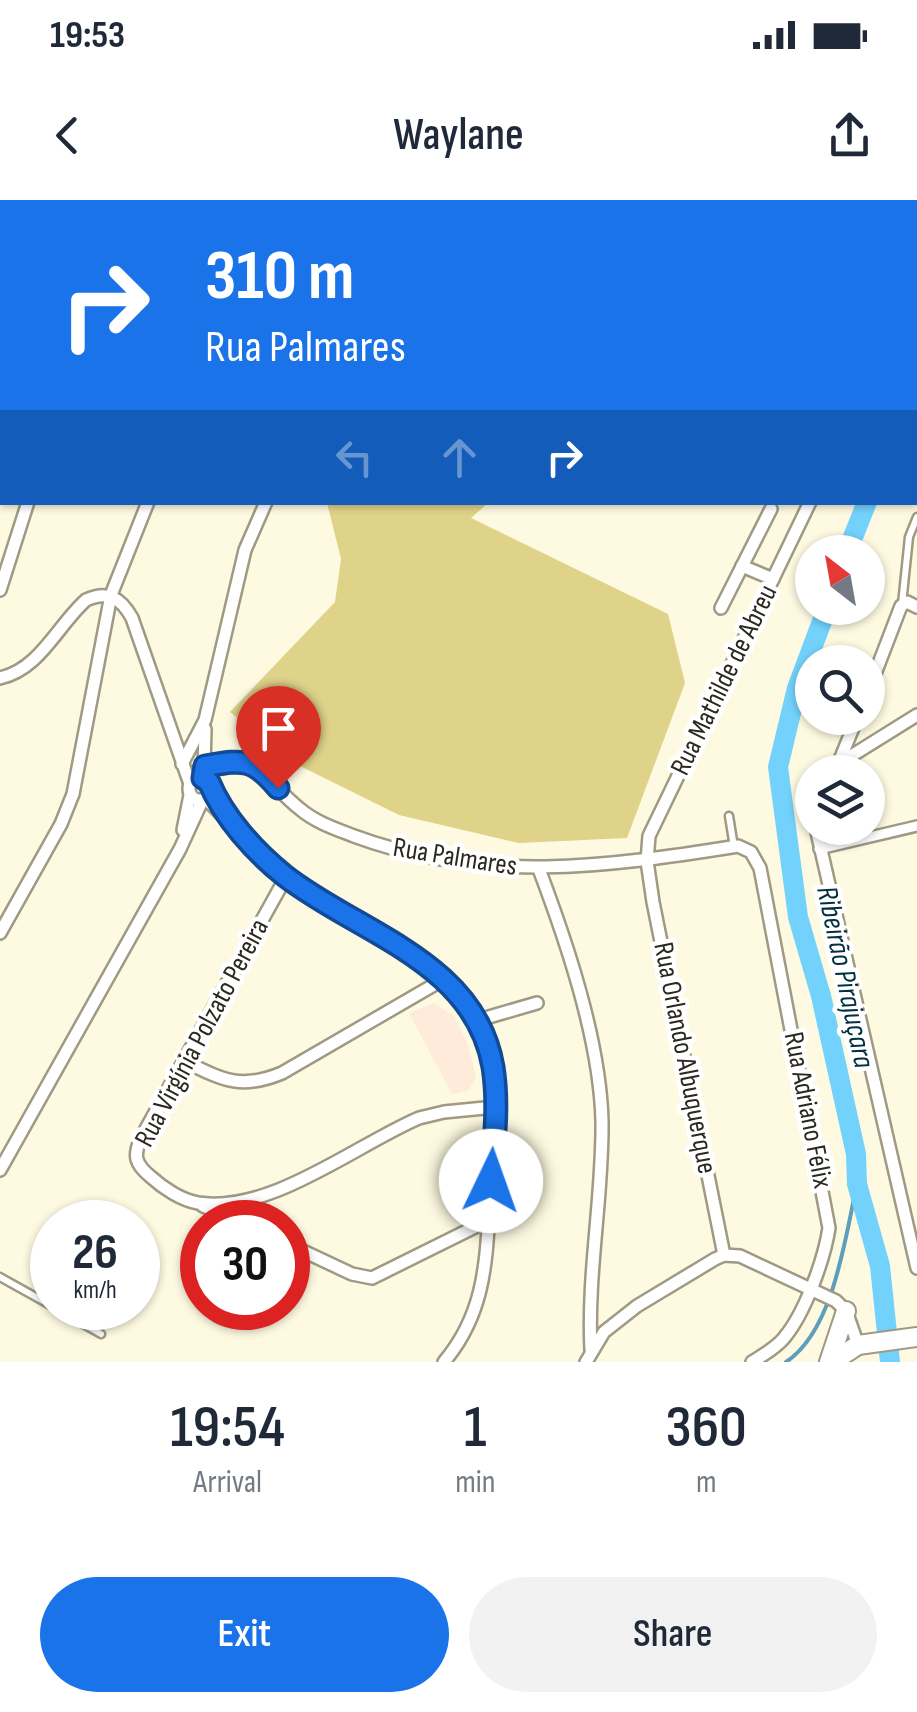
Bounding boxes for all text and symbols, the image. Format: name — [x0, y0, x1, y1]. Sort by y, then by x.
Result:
text: 19:53 — [50, 13, 125, 58]
icon: back — [40, 108, 95, 163]
text: Waylane — [393, 108, 524, 163]
icon: share — [822, 108, 877, 163]
text: 310 m — [205, 235, 354, 319]
icon: right — [40, 240, 170, 370]
text: Rua Palmares — [205, 320, 406, 375]
icon: left — [327, 430, 382, 485]
icon: ahead — [432, 430, 487, 485]
icon: right — [537, 430, 592, 485]
north arrow — [795, 535, 885, 625]
map controls — [795, 535, 885, 845]
street label: Rua Mathilde de Abreu — [664, 580, 784, 780]
button: search — [795, 645, 885, 735]
pin — [236, 686, 321, 789]
icon: arrive — [251, 701, 306, 756]
button: layers — [795, 755, 885, 845]
street label: Rua Palmares — [391, 831, 519, 883]
water label: Ribeirão Pirajuçara — [808, 883, 882, 1071]
street label: Rua Virgínia Polzato Pereira — [128, 914, 276, 1152]
street label: Rua Orlando Albuquerque — [646, 939, 724, 1177]
street label: Rua Adriano Félix — [777, 1029, 839, 1191]
position arrow — [439, 1129, 543, 1233]
speed limit sign: 30 — [180, 1200, 310, 1330]
text: 26 — [72, 1223, 118, 1283]
text: km/h — [73, 1275, 117, 1306]
text: 19:54 — [170, 1392, 285, 1464]
text: 1 — [464, 1392, 487, 1464]
text: 360 — [666, 1392, 747, 1464]
text: Arrival — [193, 1463, 262, 1502]
text: min — [455, 1463, 495, 1502]
text: m — [696, 1463, 716, 1502]
button: Exit — [40, 1577, 449, 1692]
button: Share — [469, 1577, 877, 1692]

